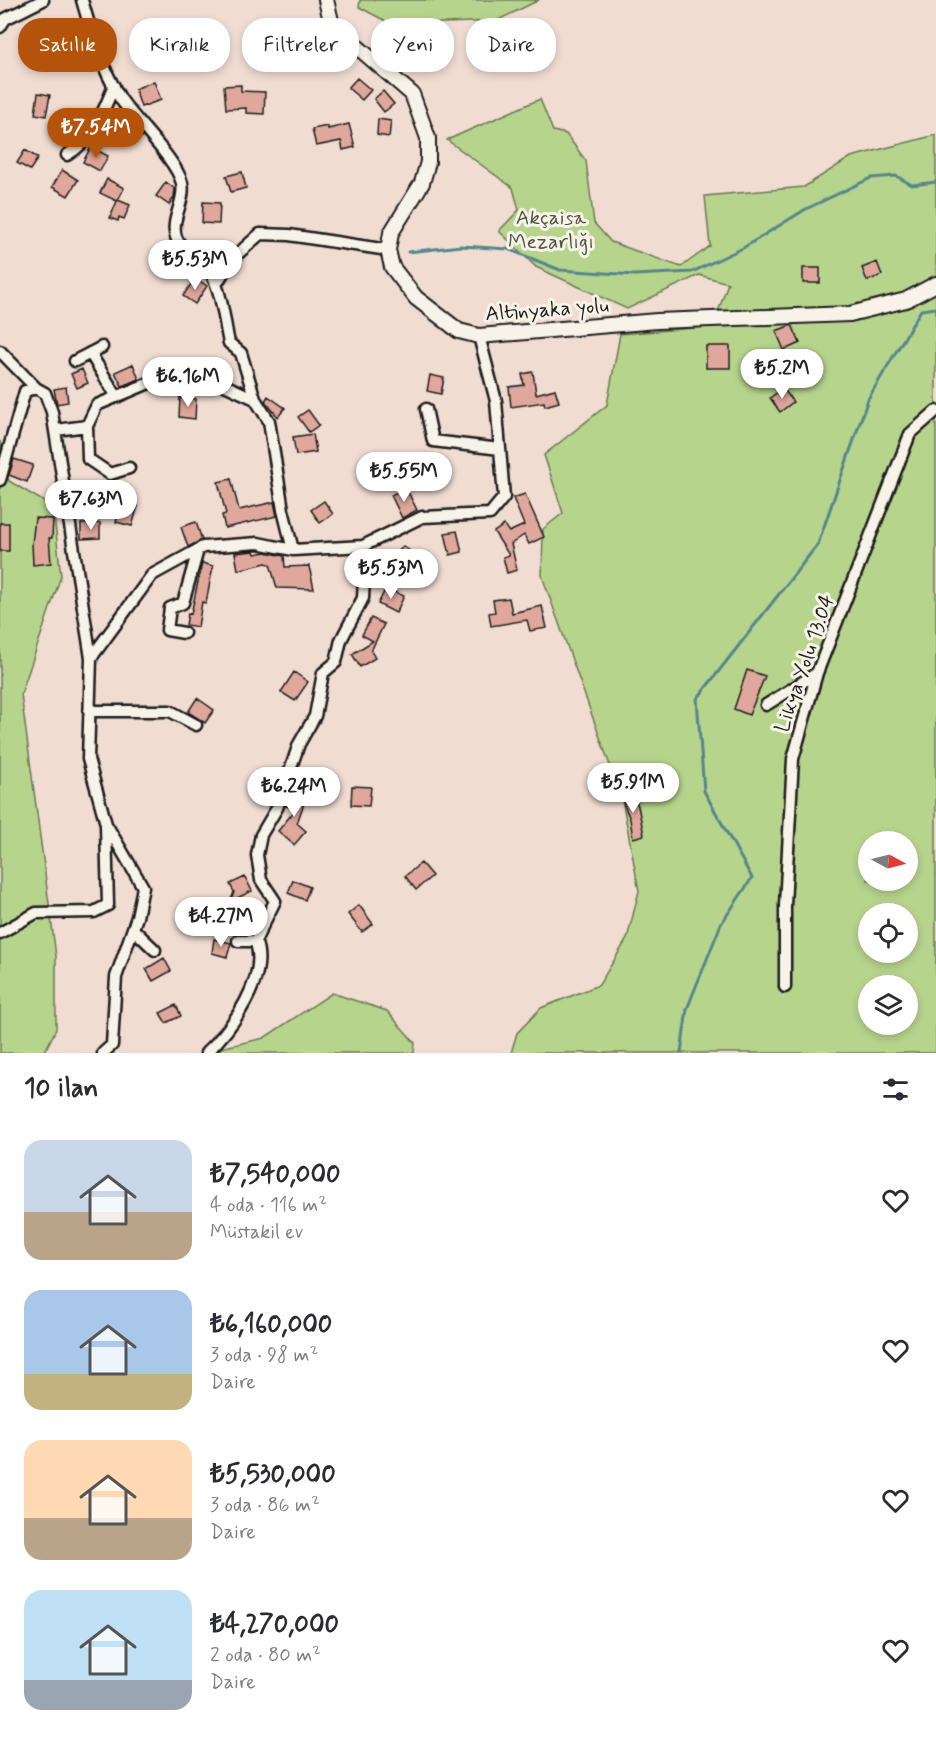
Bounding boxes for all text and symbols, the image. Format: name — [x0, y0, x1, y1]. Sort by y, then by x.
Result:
chip: Satılık — [18, 18, 117, 72]
chip: Kiralık — [129, 18, 230, 72]
chip: Filtreler — [242, 18, 359, 72]
chip: Yeni — [371, 18, 454, 72]
chip: Daire — [466, 18, 556, 72]
pin: ₺7.54M — [47, 108, 145, 159]
text: ₺7.54M — [61, 114, 131, 141]
park label: Akçaisa Mezarlığı — [508, 204, 594, 256]
pin: ₺5.53M — [146, 240, 244, 291]
text: ₺5.53M — [162, 246, 228, 273]
street label: Altinyaka yolu — [484, 292, 610, 328]
pin: ₺5.2M — [740, 349, 824, 400]
text: ₺5.2M — [755, 355, 809, 382]
pin: ₺6.16M — [139, 357, 237, 408]
text: ₺6.16M — [156, 363, 220, 390]
pin: ₺5.55M — [355, 452, 453, 503]
text: ₺5.55M — [370, 458, 438, 485]
pin: ₺7.63M — [42, 480, 140, 531]
text: ₺7.63M — [59, 486, 123, 513]
pin: ₺5.53M — [342, 549, 440, 600]
text: ₺5.53M — [358, 555, 424, 582]
street label: Likya Yolu 13.04 — [768, 590, 842, 736]
pin: ₺5.91M — [584, 763, 682, 814]
pin: ₺6.24M — [245, 767, 343, 818]
text: ₺5.91M — [601, 769, 665, 796]
text: ₺6.24M — [261, 773, 327, 800]
north arrow — [858, 831, 918, 891]
map controls — [858, 831, 918, 1035]
pin: ₺4.27M — [172, 897, 270, 948]
text: ₺4.27M — [189, 903, 253, 930]
button: locate — [858, 903, 918, 963]
button: layers — [858, 975, 918, 1035]
text: 10 ilan — [24, 1072, 98, 1106]
icon: filters — [879, 1073, 912, 1106]
text: ₺7,540,000 — [210, 1158, 341, 1192]
icon: home — [72, 1164, 144, 1236]
icon: heart — [879, 1184, 912, 1217]
text: 4 oda · 116 m² — [210, 1192, 327, 1219]
text: Müstakil ev — [210, 1219, 303, 1246]
text: ₺6,160,000 — [210, 1308, 332, 1342]
icon: home — [72, 1314, 144, 1386]
icon: heart — [879, 1334, 912, 1367]
text: 3 oda · 98 m² — [210, 1342, 318, 1369]
text: Daire — [210, 1369, 256, 1396]
text: ₺5,530,000 — [210, 1458, 336, 1492]
icon: home — [72, 1464, 144, 1536]
icon: heart — [879, 1484, 912, 1517]
text: 3 oda · 86 m² — [210, 1492, 320, 1519]
text: Daire — [210, 1519, 256, 1546]
text: ₺4,270,000 — [210, 1608, 339, 1642]
icon: home — [72, 1614, 144, 1686]
icon: heart — [879, 1634, 912, 1667]
text: 2 oda · 80 m² — [210, 1642, 321, 1669]
text: Daire — [210, 1669, 256, 1696]

